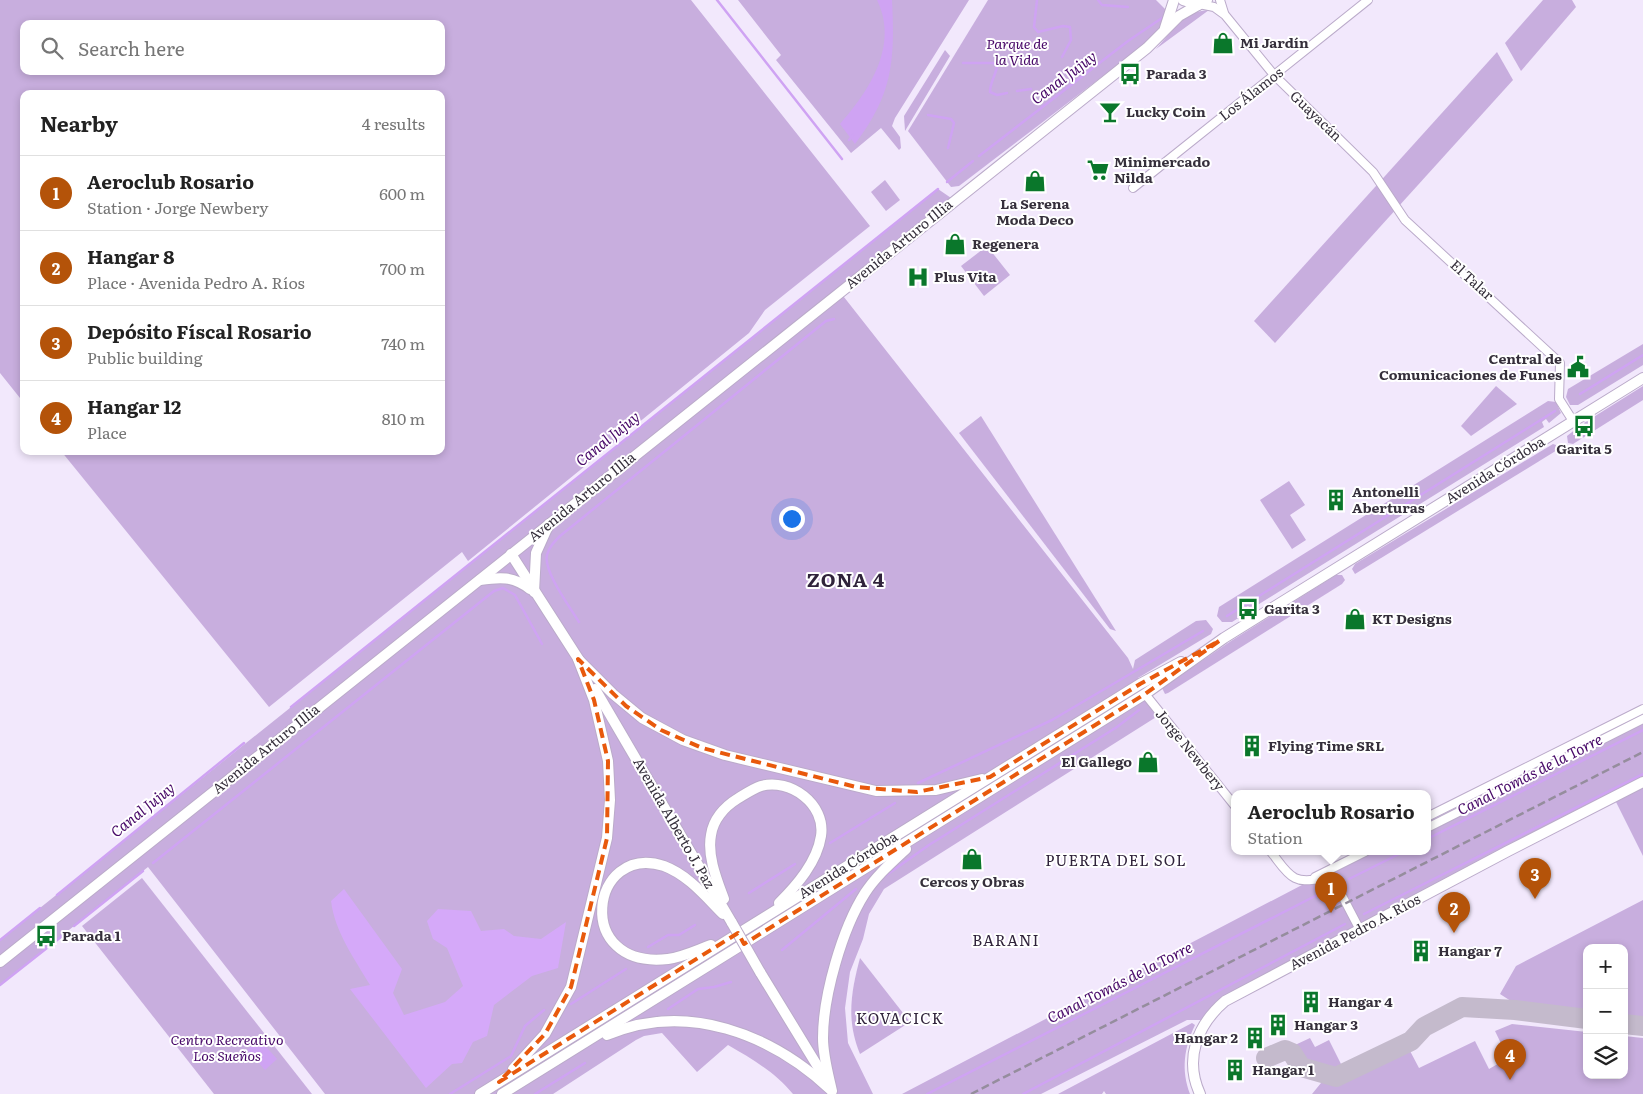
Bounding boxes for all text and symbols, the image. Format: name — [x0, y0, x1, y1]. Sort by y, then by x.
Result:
search box — [20, 20, 445, 75]
shop icon: Mi Jardín — [1210, 30, 1236, 56]
place label: Mi Jardín — [1240, 32, 1309, 52]
park label: Parque de la Vida — [986, 33, 1048, 69]
icon: search — [38, 34, 66, 62]
text: Search here — [78, 34, 185, 62]
water label: Canal Jujuy — [1025, 44, 1101, 109]
bus stop icon: Parada 3 — [1117, 61, 1143, 87]
street label: Los Álamos — [1214, 62, 1287, 125]
place label: Parada 3 — [1146, 63, 1207, 83]
street label: Guayacán — [1286, 85, 1347, 145]
bar icon: Lucky Coin — [1097, 99, 1123, 125]
place label: Lucky Coin — [1126, 101, 1206, 121]
text: Nearby — [40, 107, 118, 138]
text: 4 results — [362, 111, 425, 135]
place label: Minimercado Nilda — [1114, 151, 1211, 187]
supermarket icon: Minimercado Nilda — [1085, 157, 1111, 183]
text: Aeroclub Rosario — [87, 167, 254, 195]
shop icon: La Serena Moda Deco — [1022, 168, 1048, 194]
text: 1 — [53, 181, 59, 205]
text: 600 m — [379, 181, 425, 205]
street label: Avenida Arturo Illia — [840, 193, 957, 293]
place label: La Serena Moda Deco — [996, 193, 1074, 229]
text: Station · Jorge Newbery — [87, 195, 268, 219]
shop icon: Regenera — [942, 231, 968, 257]
place label: Regenera — [972, 233, 1040, 253]
text: Hangar 8 — [87, 242, 174, 270]
street label: El Talar — [1447, 254, 1499, 304]
text: 2 — [52, 256, 60, 280]
text: 700 m — [380, 256, 425, 280]
hospital icon: Plus Vita — [905, 264, 931, 290]
place label: Plus Vita — [934, 266, 998, 286]
text: Place · Avenida Pedro A. Ríos — [87, 270, 305, 294]
text: Depósito Físcal Rosario — [87, 317, 312, 345]
text: 3 — [52, 331, 60, 355]
text: 740 m — [381, 331, 425, 355]
text: Public building — [87, 345, 203, 369]
place label: Central de Comunicaciones de Funes — [1379, 348, 1562, 384]
public building icon: Central de Comunicaciones de Funes — [1565, 354, 1591, 380]
text: Hangar 12 — [87, 392, 181, 420]
water label: Canal Jujuy — [570, 405, 644, 471]
text: 4 — [51, 406, 61, 430]
text: 810 m — [382, 406, 425, 430]
bus stop icon: Garita 5 — [1571, 413, 1597, 439]
text: Place — [87, 420, 127, 444]
street label: Avenida Córdoba — [1441, 430, 1548, 508]
place label: Garita 5 — [1556, 438, 1612, 458]
street label: Avenida Arturo Illia — [523, 446, 640, 546]
place label: Antonelli Aberturas — [1352, 481, 1425, 517]
building icon: Antonelli Aberturas — [1323, 487, 1349, 513]
your location — [779, 506, 805, 532]
district label: ZONA 4 — [807, 565, 885, 593]
bus stop icon: Garita 3 — [1235, 596, 1261, 622]
place label: Garita 3 — [1264, 598, 1320, 618]
shop icon: KT Designs — [1342, 606, 1368, 632]
place label: KT Designs — [1372, 608, 1452, 628]
street label: Avenida Arturo Illia — [207, 698, 324, 798]
street label: Jorge Newbery — [1152, 704, 1231, 795]
water label: Canal Tomás de la Torre — [1453, 727, 1606, 820]
building icon: Flying Time SRL — [1239, 733, 1265, 759]
place label: Flying Time SRL — [1268, 735, 1384, 755]
shop icon: El Gallego — [1135, 749, 1161, 775]
place label: El Gallego — [1061, 751, 1132, 771]
street label: Avenida Alberto J. Paz — [629, 753, 721, 892]
water label: Canal Jujuy — [105, 776, 179, 842]
popup — [1231, 790, 1431, 855]
text: Aeroclub Rosario — [1247, 797, 1415, 825]
street label: Avenida Córdoba — [794, 825, 901, 903]
text: Station — [1247, 825, 1303, 849]
shop icon: Cercos y Obras — [959, 846, 985, 872]
district label: PUERTA DEL SOL — [1045, 848, 1187, 871]
pin: 3 — [1519, 858, 1551, 899]
place label: Cercos y Obras — [920, 871, 1024, 891]
pin: 1 — [1315, 872, 1347, 913]
street label: Avenida Pedro A. Ríos — [1286, 888, 1423, 974]
pin: 2 — [1438, 892, 1470, 933]
bus stop icon: Parada 1 — [33, 923, 59, 949]
place label: Parada 1 — [62, 925, 121, 945]
district label: BARANI — [972, 928, 1040, 951]
water label: Canal Tomás de la Torre — [1043, 935, 1196, 1028]
building icon: Hangar 7 — [1408, 938, 1434, 964]
place label: Hangar 7 — [1438, 940, 1502, 960]
map controls — [1583, 944, 1628, 1079]
button: + — [1583, 944, 1628, 989]
building icon: Hangar 4 — [1298, 989, 1324, 1015]
button: − — [1583, 989, 1628, 1034]
place label: Hangar 4 — [1328, 991, 1393, 1011]
district label: KOVACICK — [856, 1006, 944, 1029]
building icon: Hangar 3 — [1265, 1012, 1291, 1038]
place label: Hangar 3 — [1294, 1014, 1358, 1034]
building icon: Hangar 2 — [1242, 1025, 1268, 1051]
place label: Hangar 2 — [1174, 1027, 1238, 1047]
park label: Centro Recreativo Los Sueños — [170, 1029, 284, 1065]
button: layers — [1583, 1034, 1628, 1079]
pin: 4 — [1494, 1039, 1526, 1080]
building icon: Hangar 1 — [1222, 1057, 1248, 1083]
place label: Hangar 1 — [1252, 1059, 1314, 1079]

